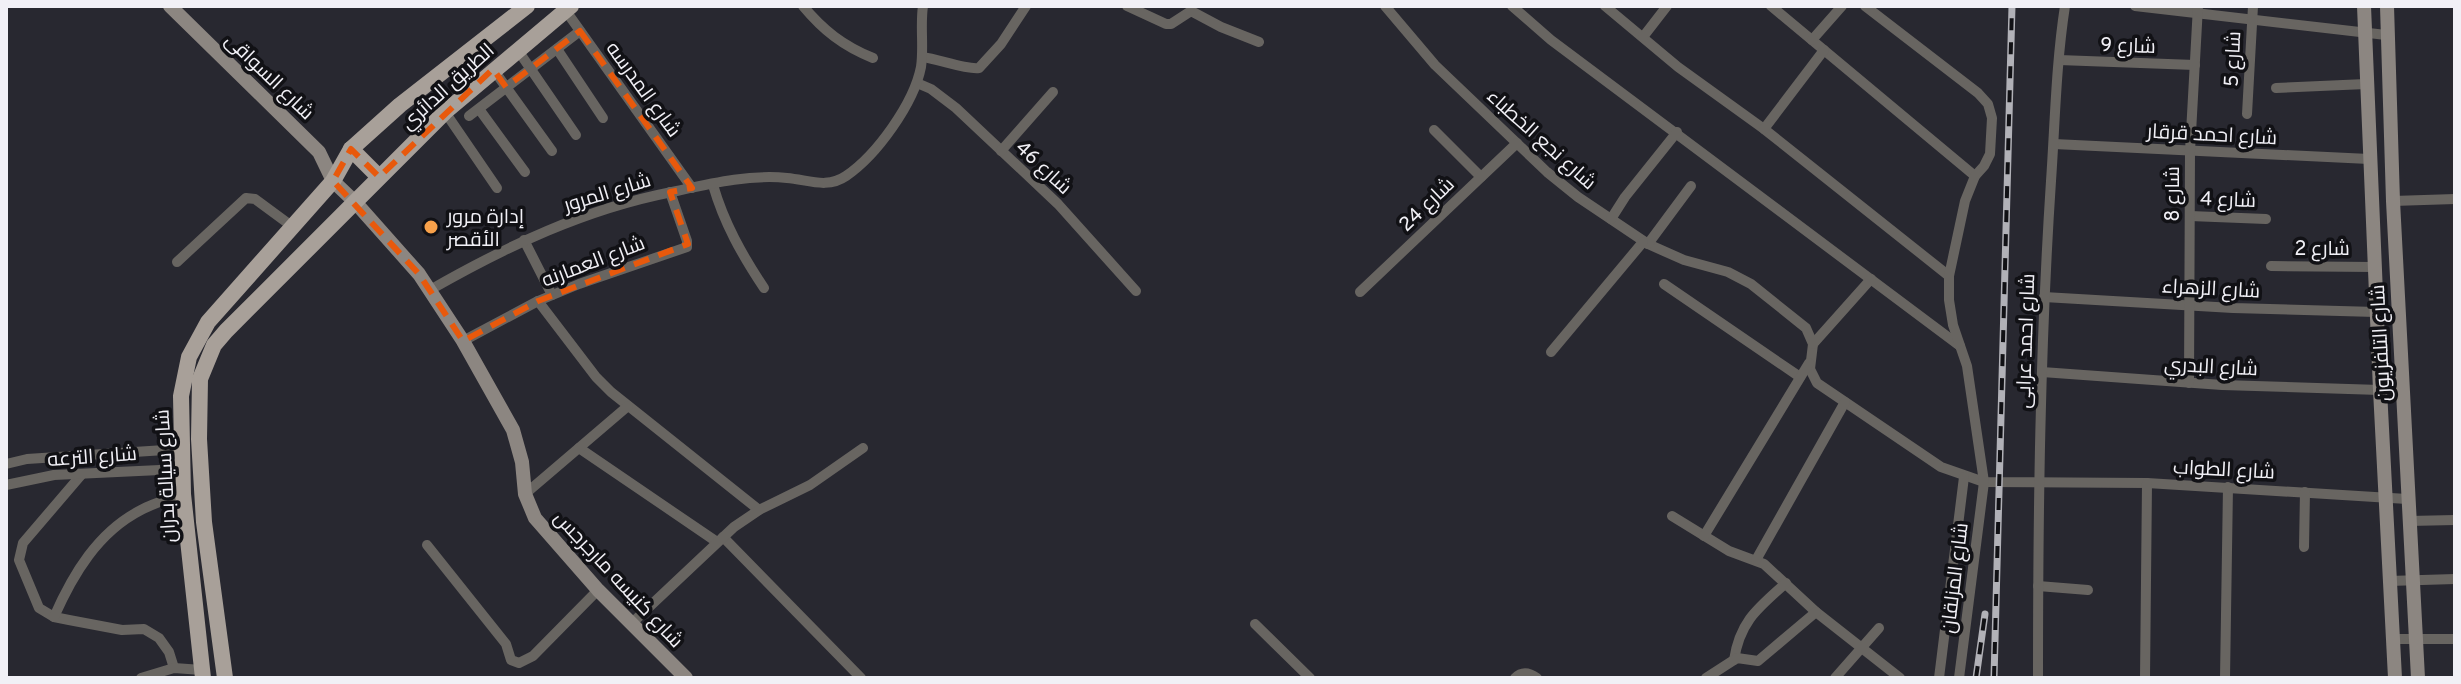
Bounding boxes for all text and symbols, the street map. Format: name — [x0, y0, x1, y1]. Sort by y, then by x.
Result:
street label: شارع السواقى — [218, 28, 319, 126]
street label: شارع 5 — [2220, 31, 2248, 88]
street label: شارع 9 — [2100, 33, 2156, 61]
street label: شارع المدرسه — [599, 37, 686, 143]
street label: الطريق الدائري — [396, 38, 501, 137]
street label: شارع نجع الخطباء — [1480, 84, 1601, 197]
street label: شارع احمد قرقار — [2145, 120, 2278, 152]
street label: شارع 46 — [1009, 136, 1076, 201]
street label: شارع 8 — [2161, 166, 2187, 222]
street label: شارع المرور — [560, 168, 654, 220]
street label: شارع 24 — [1394, 172, 1461, 238]
street label: شارع 4 — [2200, 187, 2256, 215]
place label: إدارة مرور الأقصر — [446, 205, 524, 254]
marker: إدارة مرور الأقصر — [422, 218, 440, 236]
street label: شارع العمارنه — [538, 231, 649, 294]
street label: شارع 2 — [2294, 237, 2350, 263]
street label: شارع احمد عرابى — [2012, 273, 2042, 409]
street label: شارع الزهراء — [2161, 274, 2261, 306]
street label: شارع التلفزيون — [2366, 284, 2398, 402]
street label: شارع البدري — [2163, 353, 2259, 384]
street label: شارع سيالة بدران — [151, 409, 183, 543]
street label: شارع الترعه — [47, 442, 138, 474]
street label: شارع الطواب — [2172, 455, 2276, 487]
street label: شارع كنيسه مارجرجس — [547, 506, 688, 654]
street label: شارع المزلقان — [1936, 521, 1976, 635]

